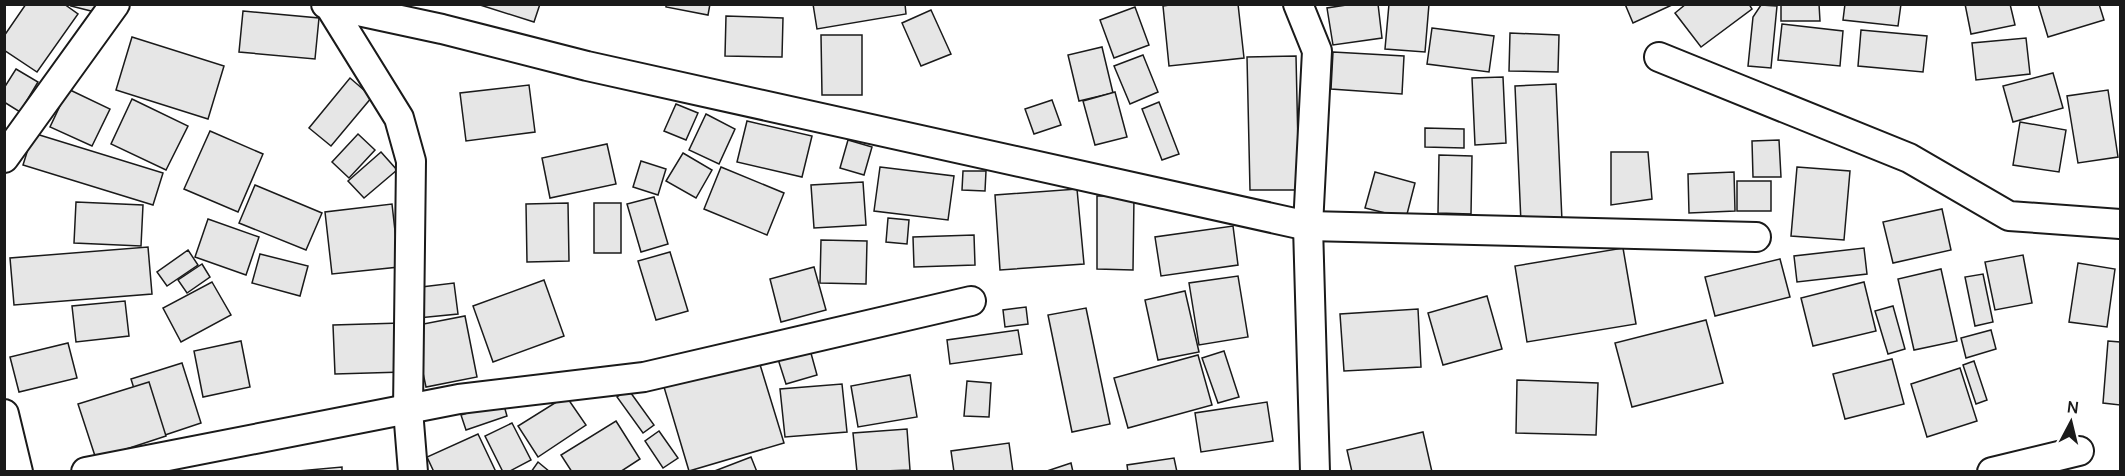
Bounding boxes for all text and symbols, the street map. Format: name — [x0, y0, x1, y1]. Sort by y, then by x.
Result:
north arrow — [2041, 392, 2101, 452]
text: N — [2066, 395, 2080, 419]

